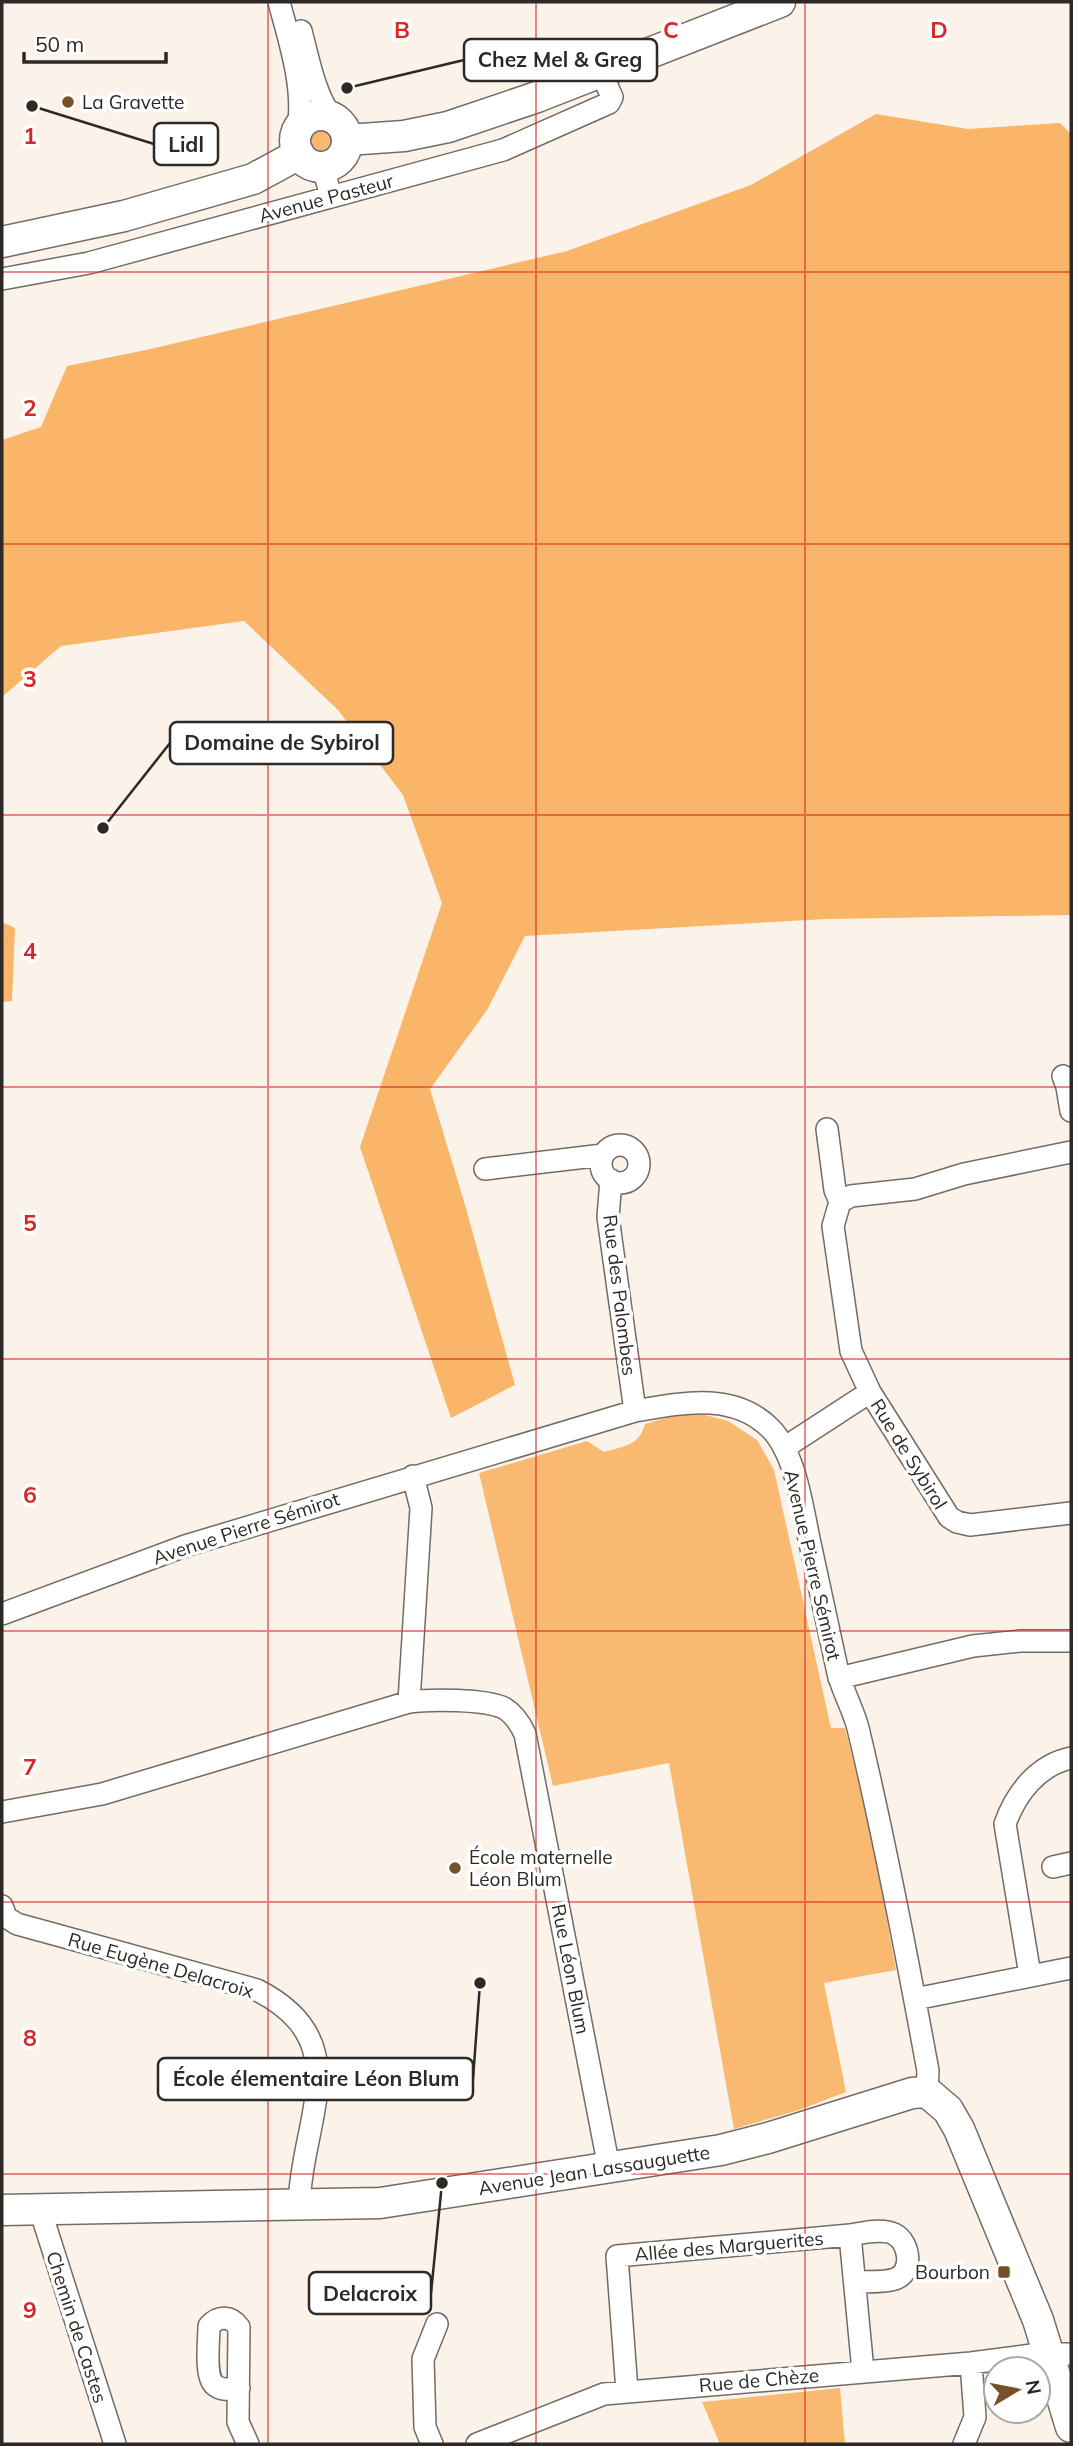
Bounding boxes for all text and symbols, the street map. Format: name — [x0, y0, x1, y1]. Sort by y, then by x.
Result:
text: B — [394, 15, 410, 44]
text: C — [663, 15, 679, 44]
text: D — [930, 15, 948, 44]
scale bar — [24, 21, 166, 65]
text: 50 m — [35, 31, 84, 57]
callout: Chez Mel & Greg — [464, 39, 657, 81]
text: Chez Mel & Greg — [478, 46, 642, 72]
place label: La Gravette — [82, 90, 184, 114]
marker: La Gravette — [60, 94, 76, 110]
text: 1 — [23, 121, 37, 150]
callout: Lidl — [154, 123, 218, 165]
text: Lidl — [168, 131, 204, 157]
street label: Avenue Pasteur — [256, 168, 396, 228]
text: 2 — [23, 393, 37, 422]
text: 3 — [23, 664, 37, 693]
callout: Domaine de Sybirol — [170, 722, 393, 764]
text: Domaine de Sybirol — [184, 729, 380, 755]
text: 4 — [23, 936, 37, 965]
text: 5 — [23, 1208, 37, 1237]
street label: Rue des Palombes — [598, 1213, 642, 1377]
street label: Rue de Sybirol — [865, 1394, 953, 1514]
street label: Avenue Pierre Sémirot — [779, 1467, 847, 1663]
text: 6 — [23, 1480, 37, 1509]
street label: Avenue Pierre Sémirot — [150, 1486, 343, 1570]
text: 7 — [23, 1752, 37, 1781]
place label: École maternelle Léon Blum — [469, 1845, 613, 1891]
marker: École maternelle Léon Blum — [447, 1860, 463, 1876]
street label: Rue Léon Blum — [547, 1902, 595, 2036]
street label: Rue Eugène Delacroix — [65, 1927, 257, 2003]
text: 8 — [23, 2023, 37, 2052]
callout: École élementaire Léon Blum — [158, 2058, 473, 2100]
text: École élementaire Léon Blum — [173, 2065, 459, 2091]
street label: Avenue Jean Lassauguette — [476, 2140, 712, 2200]
street label: Allée des Marguerites — [633, 2226, 825, 2266]
street label: Chemin de Castes — [41, 2248, 113, 2406]
place label: Bourbon — [915, 2260, 990, 2284]
marker: Bourbon — [996, 2264, 1012, 2280]
callout: Delacroix — [309, 2272, 431, 2314]
text: Delacroix — [323, 2280, 418, 2306]
text: 9 — [23, 2295, 37, 2324]
north arrow — [982, 2355, 1052, 2425]
street label: Rue de Chèze — [698, 2363, 820, 2397]
text: N — [1021, 2378, 1047, 2396]

